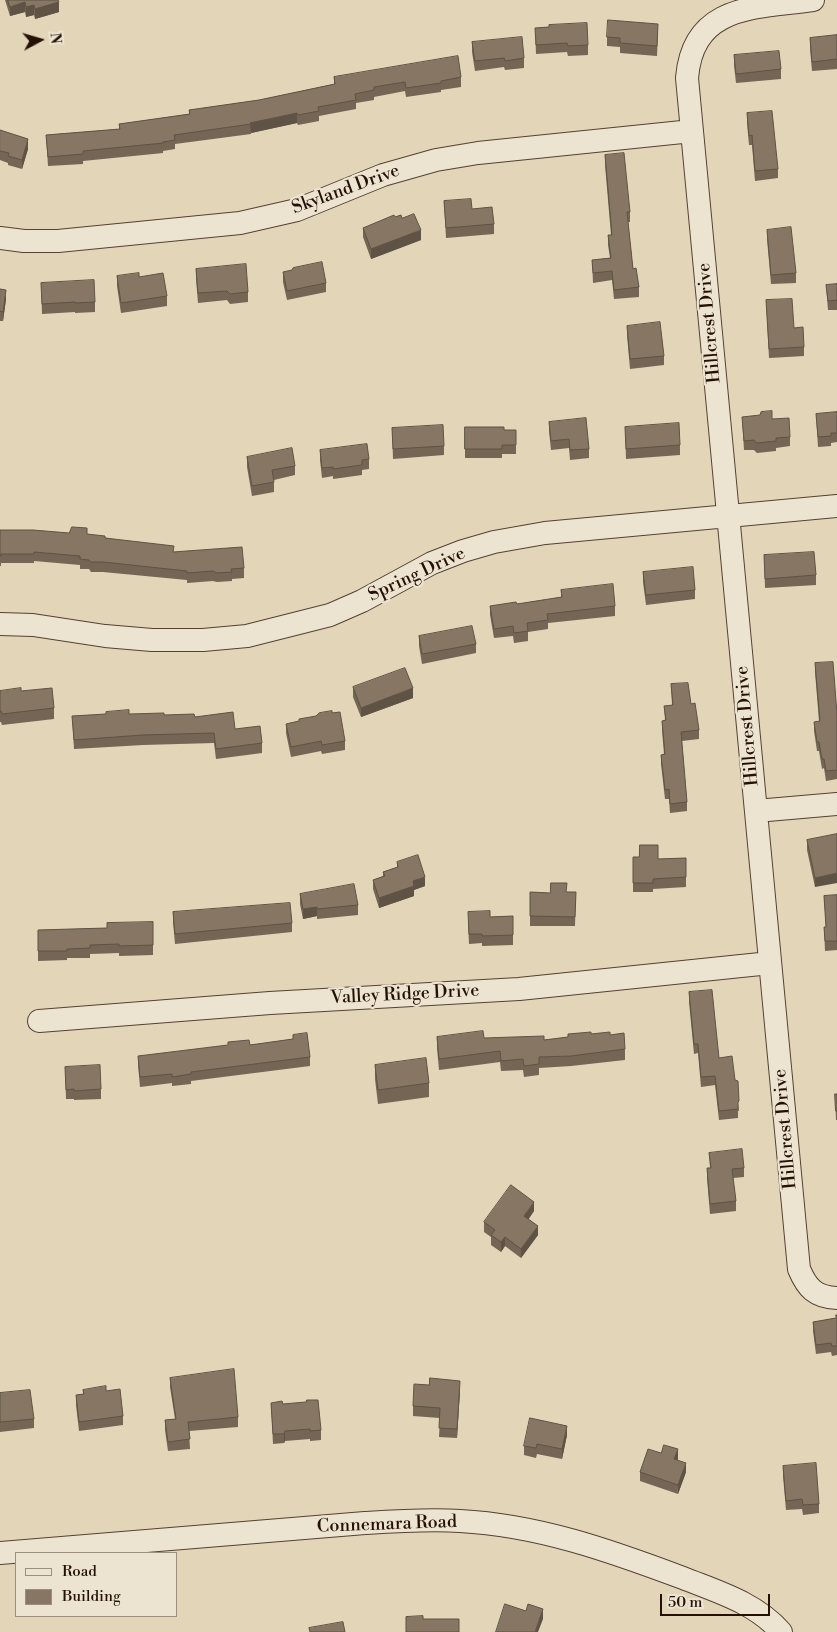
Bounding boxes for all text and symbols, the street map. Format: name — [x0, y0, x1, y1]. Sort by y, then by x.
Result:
north arrow — [15, 15, 65, 65]
text: N — [45, 32, 64, 45]
street label: Skyland Drive — [289, 160, 403, 220]
street label: Hillcrest Drive — [694, 262, 726, 384]
street label: Spring Drive — [365, 543, 469, 607]
street label: Hillcrest Drive — [732, 665, 764, 787]
street label: Valley Ridge Drive — [330, 980, 480, 1010]
street label: Hillcrest Drive — [770, 1068, 802, 1190]
street label: Connemara Road — [317, 1512, 457, 1538]
legend — [15, 1552, 178, 1617]
text: Road — [62, 1562, 97, 1581]
scale bar — [662, 1584, 772, 1616]
text: Building — [62, 1587, 121, 1606]
text: 50 m — [668, 1593, 702, 1612]

